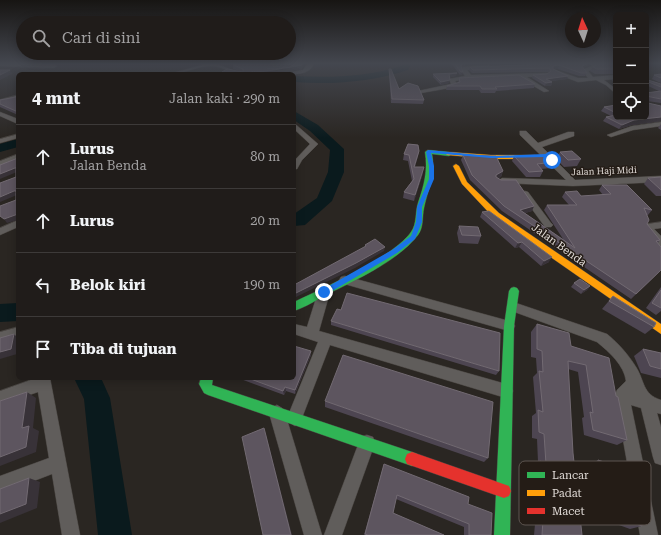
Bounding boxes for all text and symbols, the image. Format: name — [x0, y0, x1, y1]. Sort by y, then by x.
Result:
north arrow — [565, 12, 601, 48]
map controls — [613, 12, 649, 120]
button: + — [613, 12, 649, 48]
search box — [16, 16, 296, 60]
icon: search — [30, 27, 52, 49]
text: Cari di sini — [62, 29, 140, 47]
button: − — [613, 48, 649, 84]
button: locate — [613, 84, 649, 120]
text: 4 mnt — [32, 88, 81, 108]
text: Jalan kaki · 290 m — [169, 91, 280, 106]
text: Lurus — [70, 140, 114, 158]
icon: ahead — [32, 146, 54, 168]
text: 80 m — [250, 149, 280, 164]
route start — [543, 151, 561, 169]
text: Jalan Benda — [70, 158, 146, 173]
street label: Jalan Haji Midi — [571, 165, 637, 177]
icon: ahead — [32, 210, 54, 232]
text: Lurus — [70, 212, 114, 230]
text: 20 m — [250, 213, 280, 228]
street label: Jalan Benda — [529, 221, 589, 269]
icon: left — [32, 274, 54, 296]
text: Belok kiri — [70, 276, 146, 294]
text: 190 m — [243, 277, 280, 292]
route end — [315, 283, 333, 301]
icon: arrive — [32, 338, 54, 360]
text: Tiba di tujuan — [70, 340, 177, 358]
legend — [519, 461, 651, 525]
text: Lancar — [552, 469, 589, 482]
text: Padat — [552, 487, 582, 500]
text: Macet — [552, 505, 585, 518]

